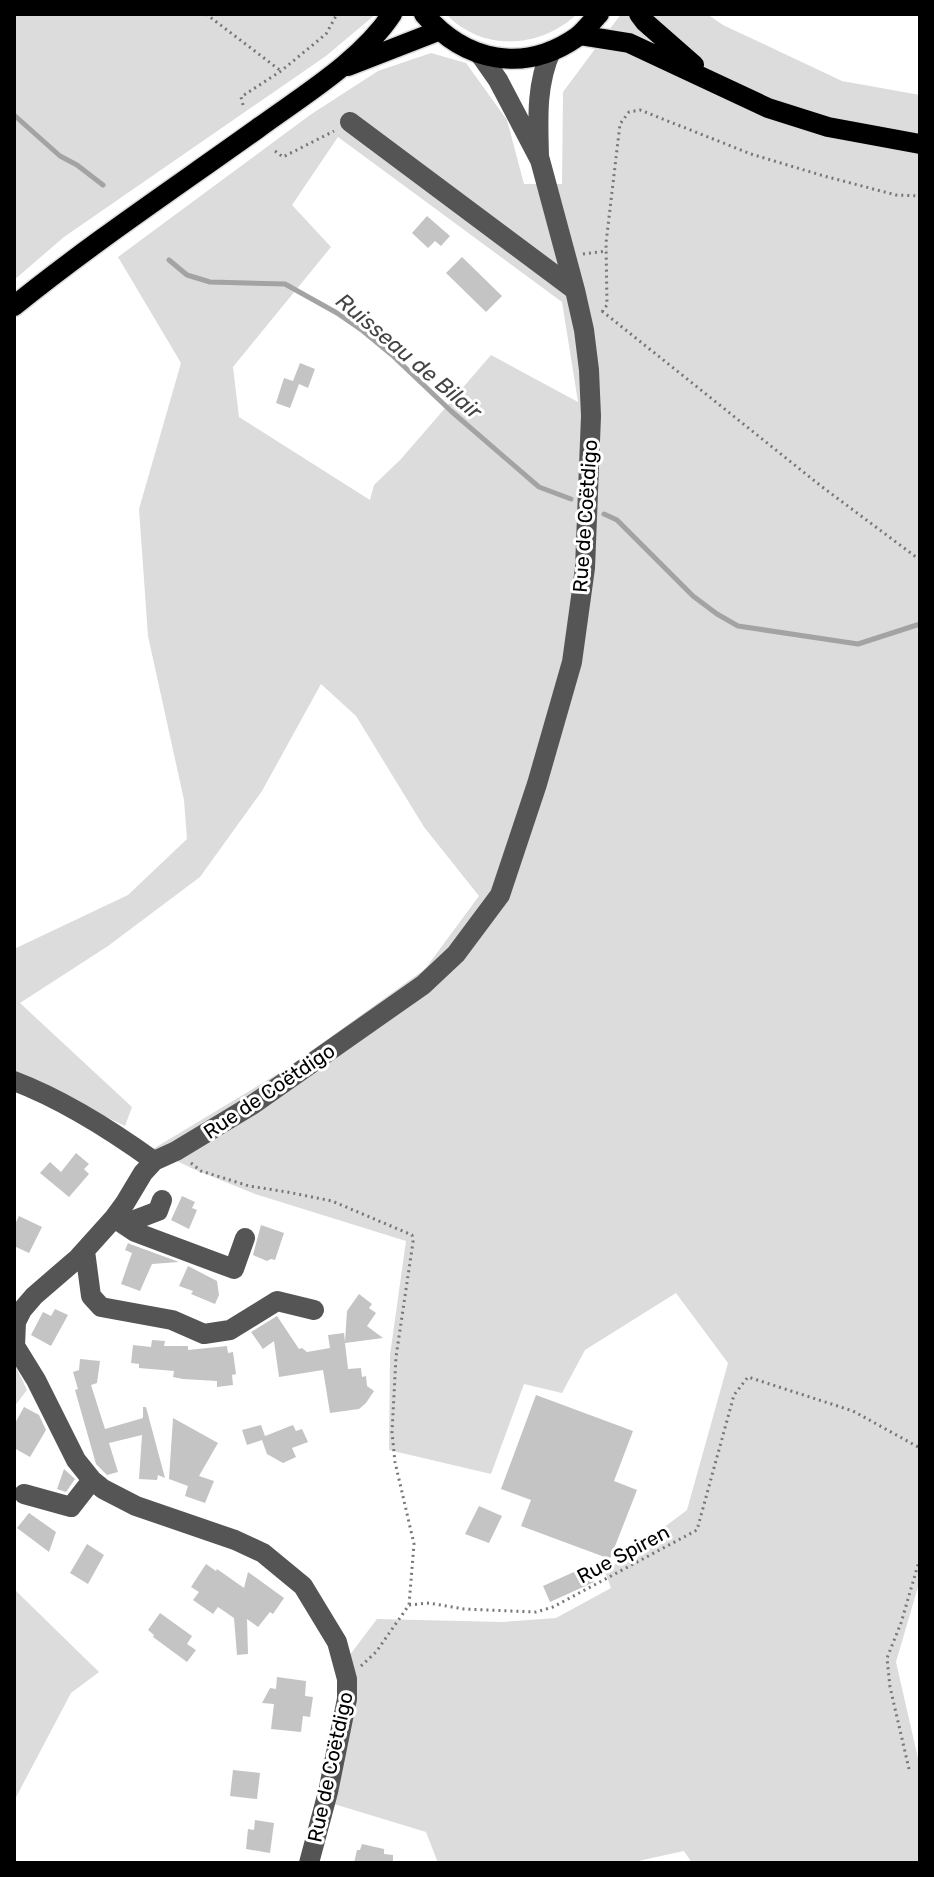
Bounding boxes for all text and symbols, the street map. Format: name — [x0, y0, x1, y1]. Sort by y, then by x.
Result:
water label: Ruisseau de Bilair — [330, 287, 489, 426]
street label: Rue de Coëtdigo — [568, 439, 602, 593]
street label: Rue de Coëtdigo — [199, 1038, 339, 1144]
street label: Rue Spiren — [573, 1520, 673, 1588]
street label: Rue de Coëtdigo — [302, 1690, 358, 1844]

